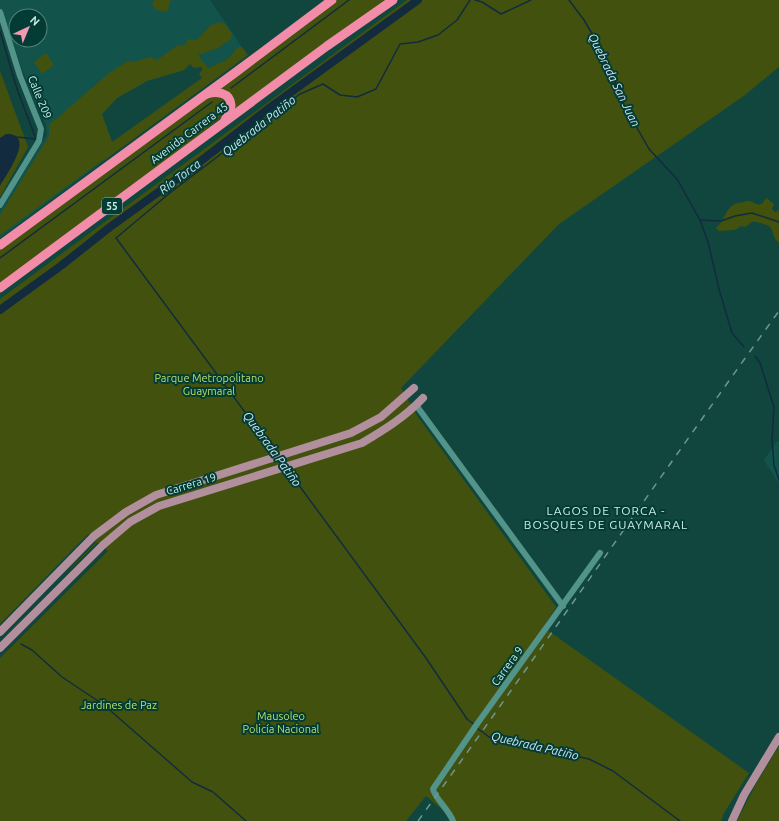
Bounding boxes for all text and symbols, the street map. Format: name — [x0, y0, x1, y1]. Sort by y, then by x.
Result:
north arrow — [8, 8, 48, 48]
text: N — [28, 14, 42, 28]
water label: Quebrada San Juan — [586, 31, 643, 129]
street label: Calle 209 — [26, 74, 54, 120]
water label: Quebrada Patiño — [219, 93, 298, 158]
street label: Avenida Carrera 45 — [148, 100, 230, 166]
water label: Río Torca — [156, 157, 203, 196]
road number: 55 — [102, 198, 122, 214]
park label: Parque Metropolitano Guaymaral — [154, 372, 264, 397]
water label: Quebrada Patiño — [241, 409, 304, 489]
street label: Carrera 19 — [165, 471, 217, 497]
district label: LAGOS DE TORCA - BOSQUES DE GUAYMARAL — [524, 504, 688, 531]
street label: Carrera 9 — [489, 644, 525, 688]
park label: Jardines de Paz — [81, 699, 157, 711]
park label: Mausoleo Policía Nacional — [243, 710, 320, 735]
water label: Quebrada Patiño — [490, 729, 581, 762]

